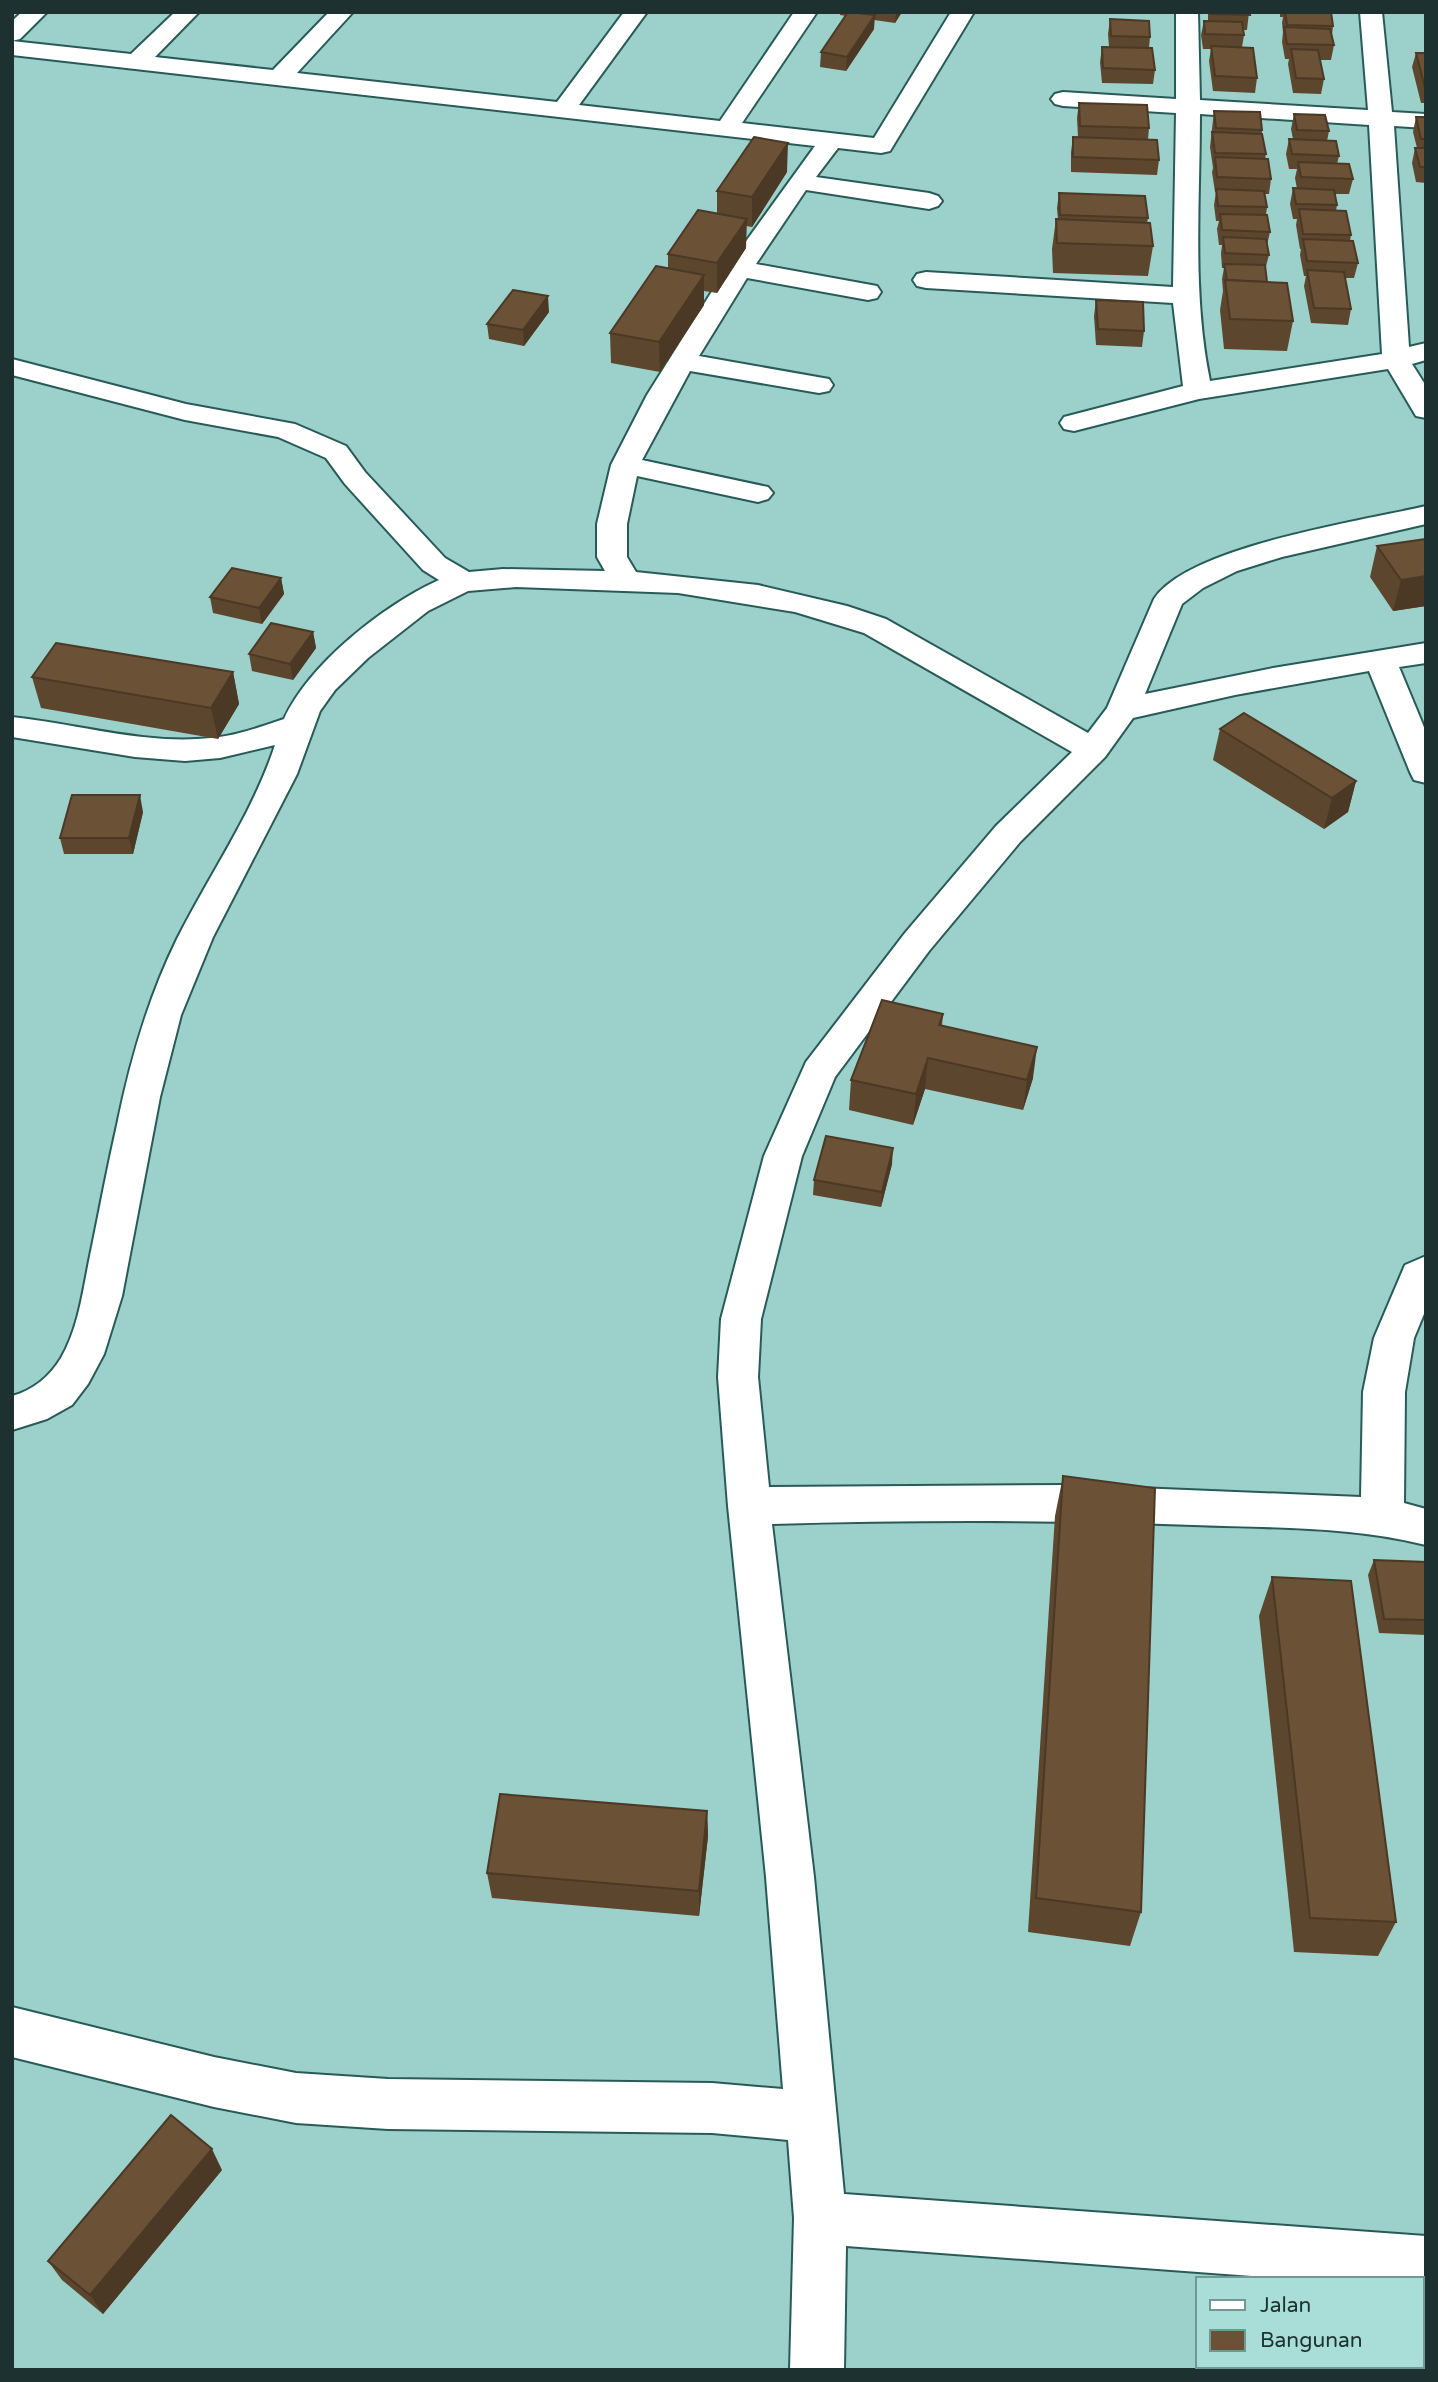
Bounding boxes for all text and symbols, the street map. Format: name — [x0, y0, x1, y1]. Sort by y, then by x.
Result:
legend — [1196, 2277, 1424, 2368]
text: Jalan — [1260, 2293, 1311, 2318]
text: Bangunan — [1260, 2328, 1363, 2353]

